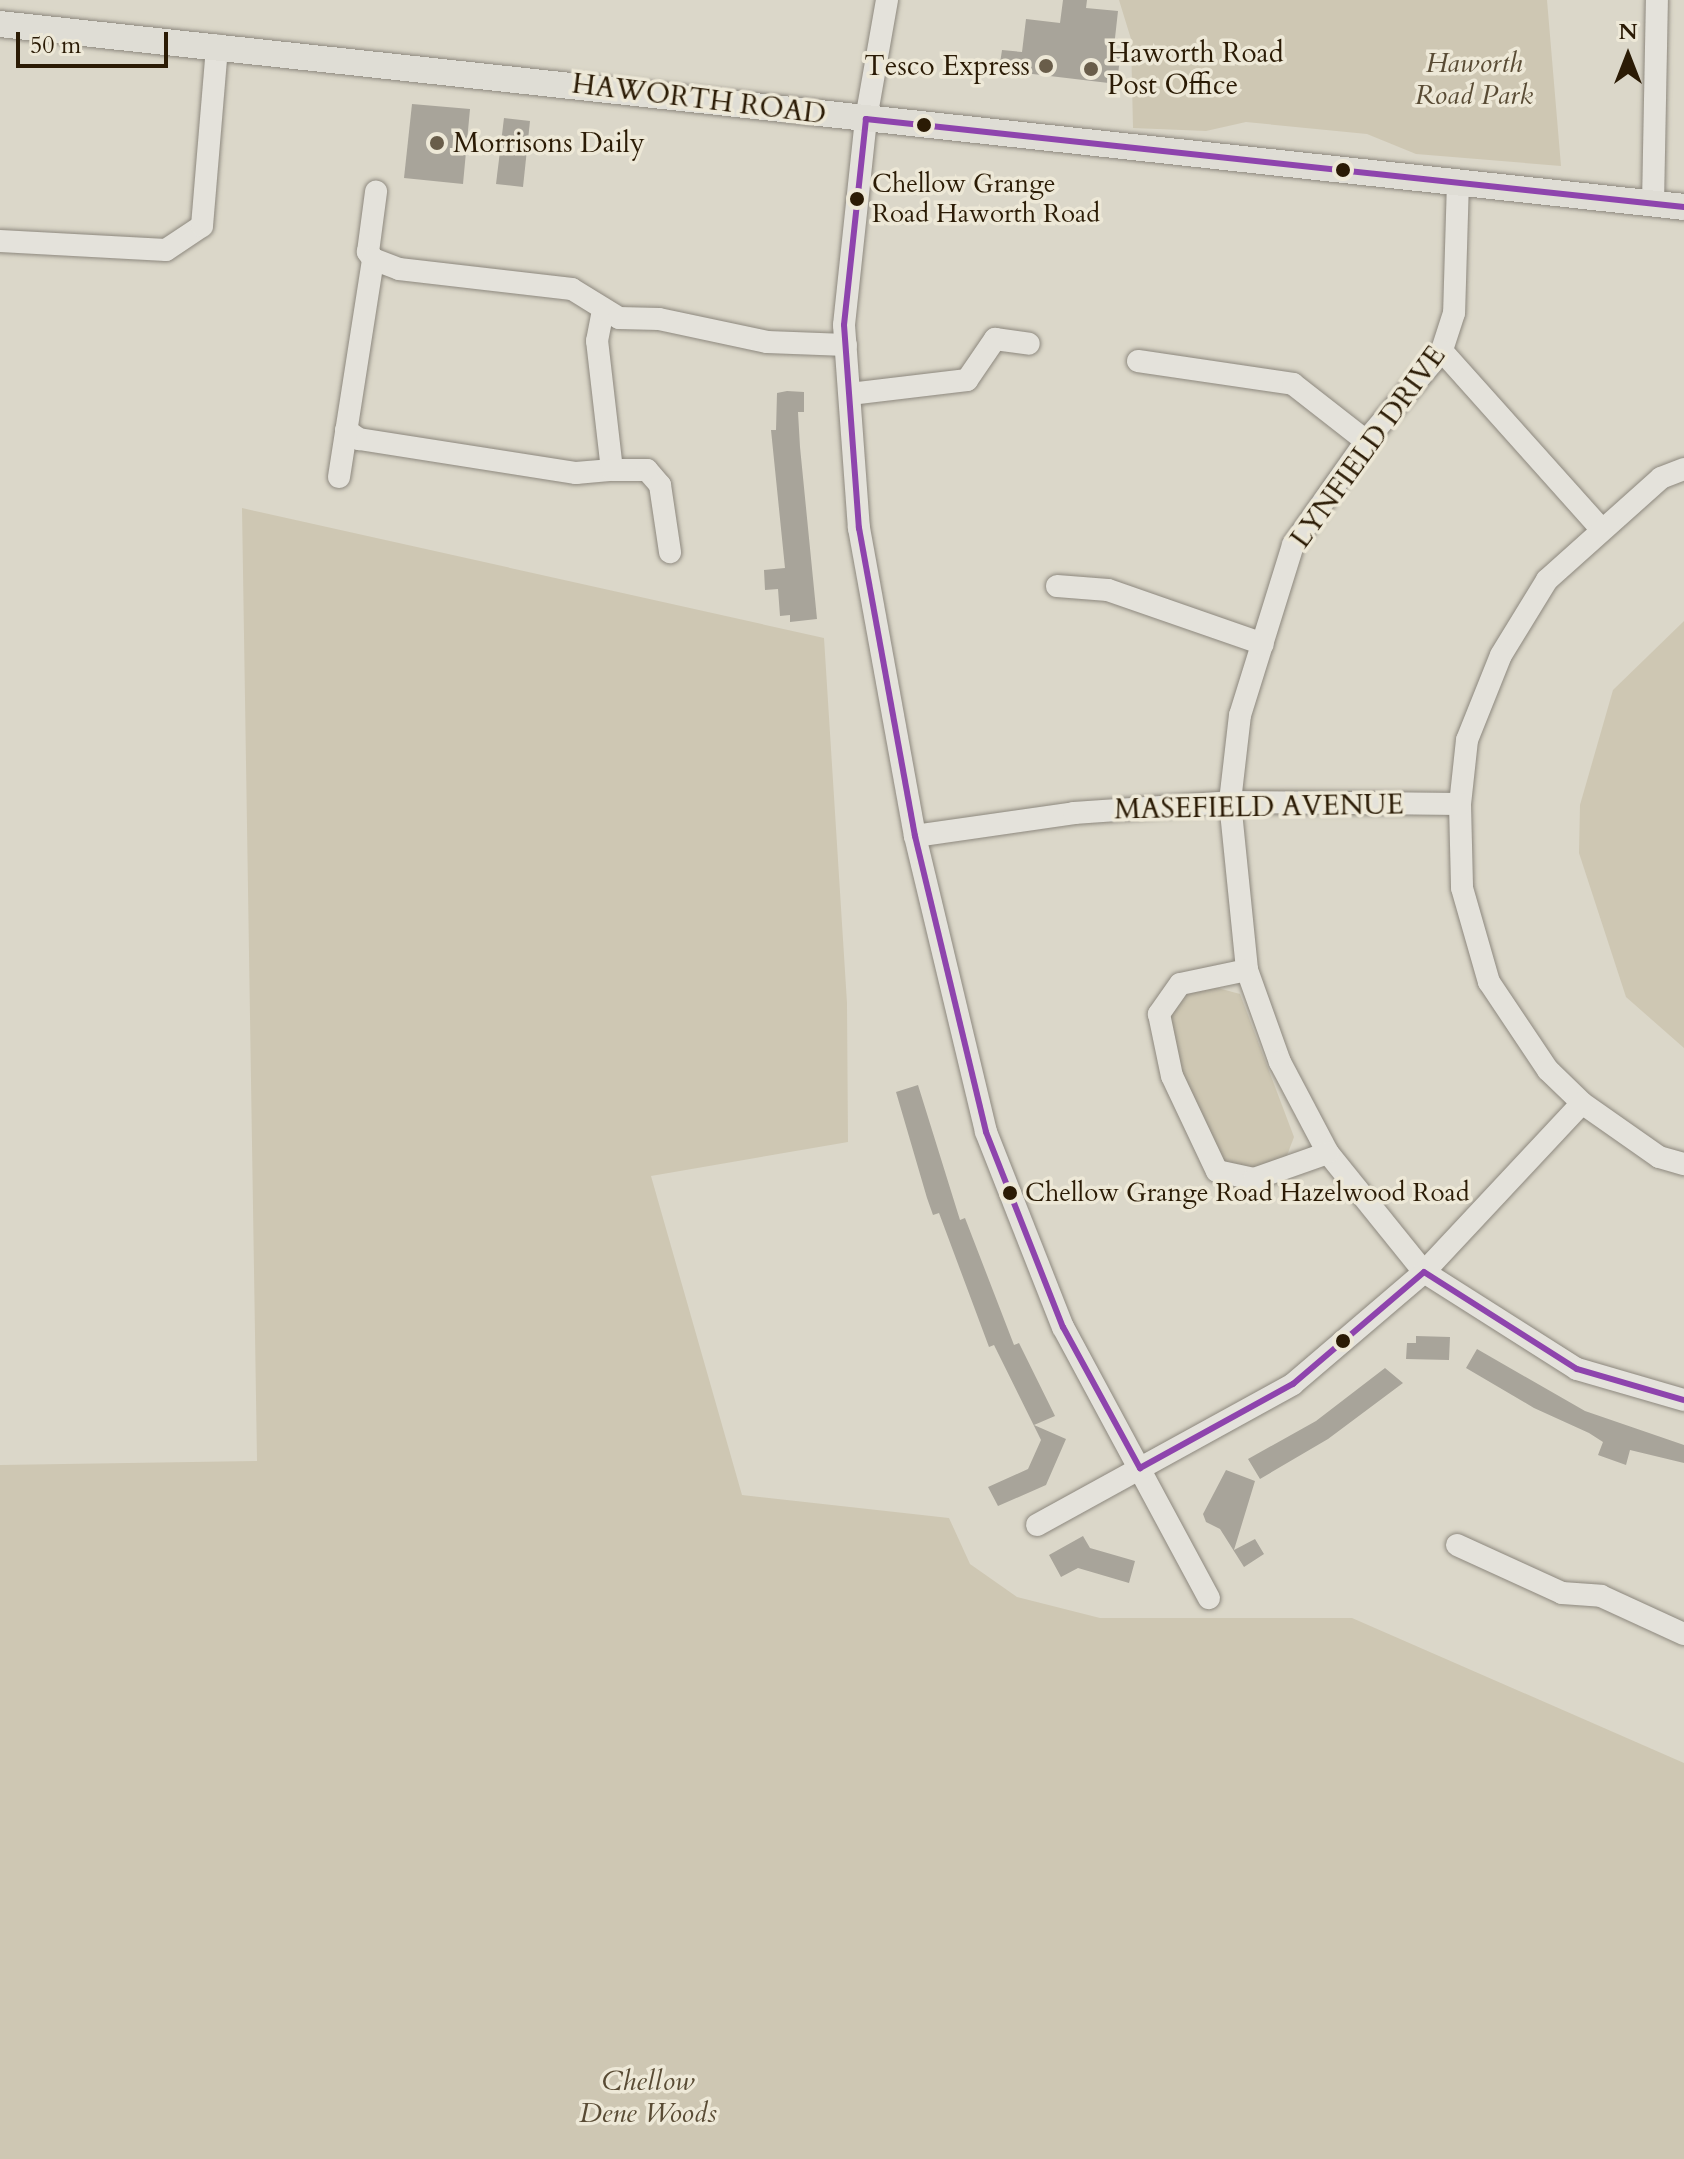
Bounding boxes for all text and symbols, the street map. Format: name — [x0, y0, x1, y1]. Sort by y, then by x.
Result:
scale bar — [20, 16, 172, 66]
north arrow — [1588, 16, 1668, 96]
text: N — [1618, 17, 1638, 47]
text: 50 m — [30, 29, 81, 62]
place label: Haworth Road Post Office — [1107, 36, 1284, 102]
park label: Haworth Road Park — [1415, 46, 1533, 112]
place label: Tesco Express — [864, 49, 1030, 83]
marker: Tesco Express — [1037, 57, 1055, 75]
marker: Haworth Road Post Office — [1082, 60, 1100, 78]
street label: HAWORTH ROAD — [570, 67, 828, 131]
unlabelled marker — [916, 117, 932, 133]
place label: Morrisons Daily — [453, 126, 645, 160]
marker: Morrisons Daily — [428, 134, 446, 152]
unlabelled marker — [1335, 162, 1351, 178]
place label: Chellow Grange Road Haworth Road — [872, 168, 1100, 230]
marker: Chellow Grange Road Haworth Road — [849, 191, 865, 207]
street label: LYNFIELD DRIVE — [1284, 340, 1452, 554]
street label: MASEFIELD AVENUE — [1114, 788, 1404, 826]
place label: Chellow Grange Road Hazelwood Road — [1025, 1177, 1470, 1209]
marker: Chellow Grange Road Hazelwood Road — [1002, 1185, 1018, 1201]
unlabelled marker — [1335, 1333, 1351, 1349]
park label: Chellow Dene Woods — [579, 2064, 717, 2130]

